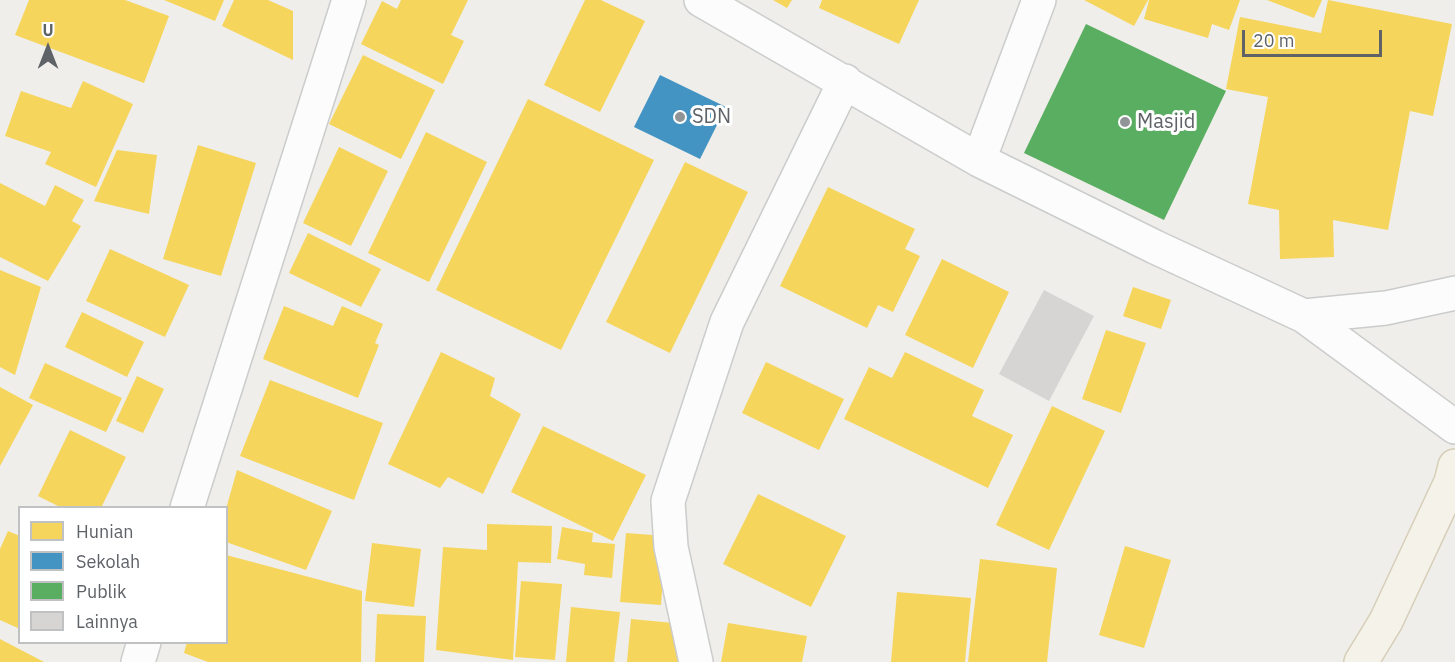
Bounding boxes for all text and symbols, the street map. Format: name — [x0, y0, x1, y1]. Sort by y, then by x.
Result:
north arrow — [18, 18, 78, 78]
scale bar — [1245, 18, 1384, 56]
text: U — [42, 20, 54, 40]
text: 20 m — [1253, 29, 1295, 52]
place label: SDN — [692, 105, 731, 129]
marker: SDN — [673, 110, 687, 124]
place label: Masjid — [1137, 110, 1195, 134]
marker: Masjid — [1118, 115, 1132, 129]
legend — [18, 506, 228, 644]
text: Hunian — [76, 520, 134, 543]
text: Sekolah — [76, 550, 140, 573]
text: Publik — [76, 580, 126, 603]
text: Lainnya — [76, 610, 138, 633]

